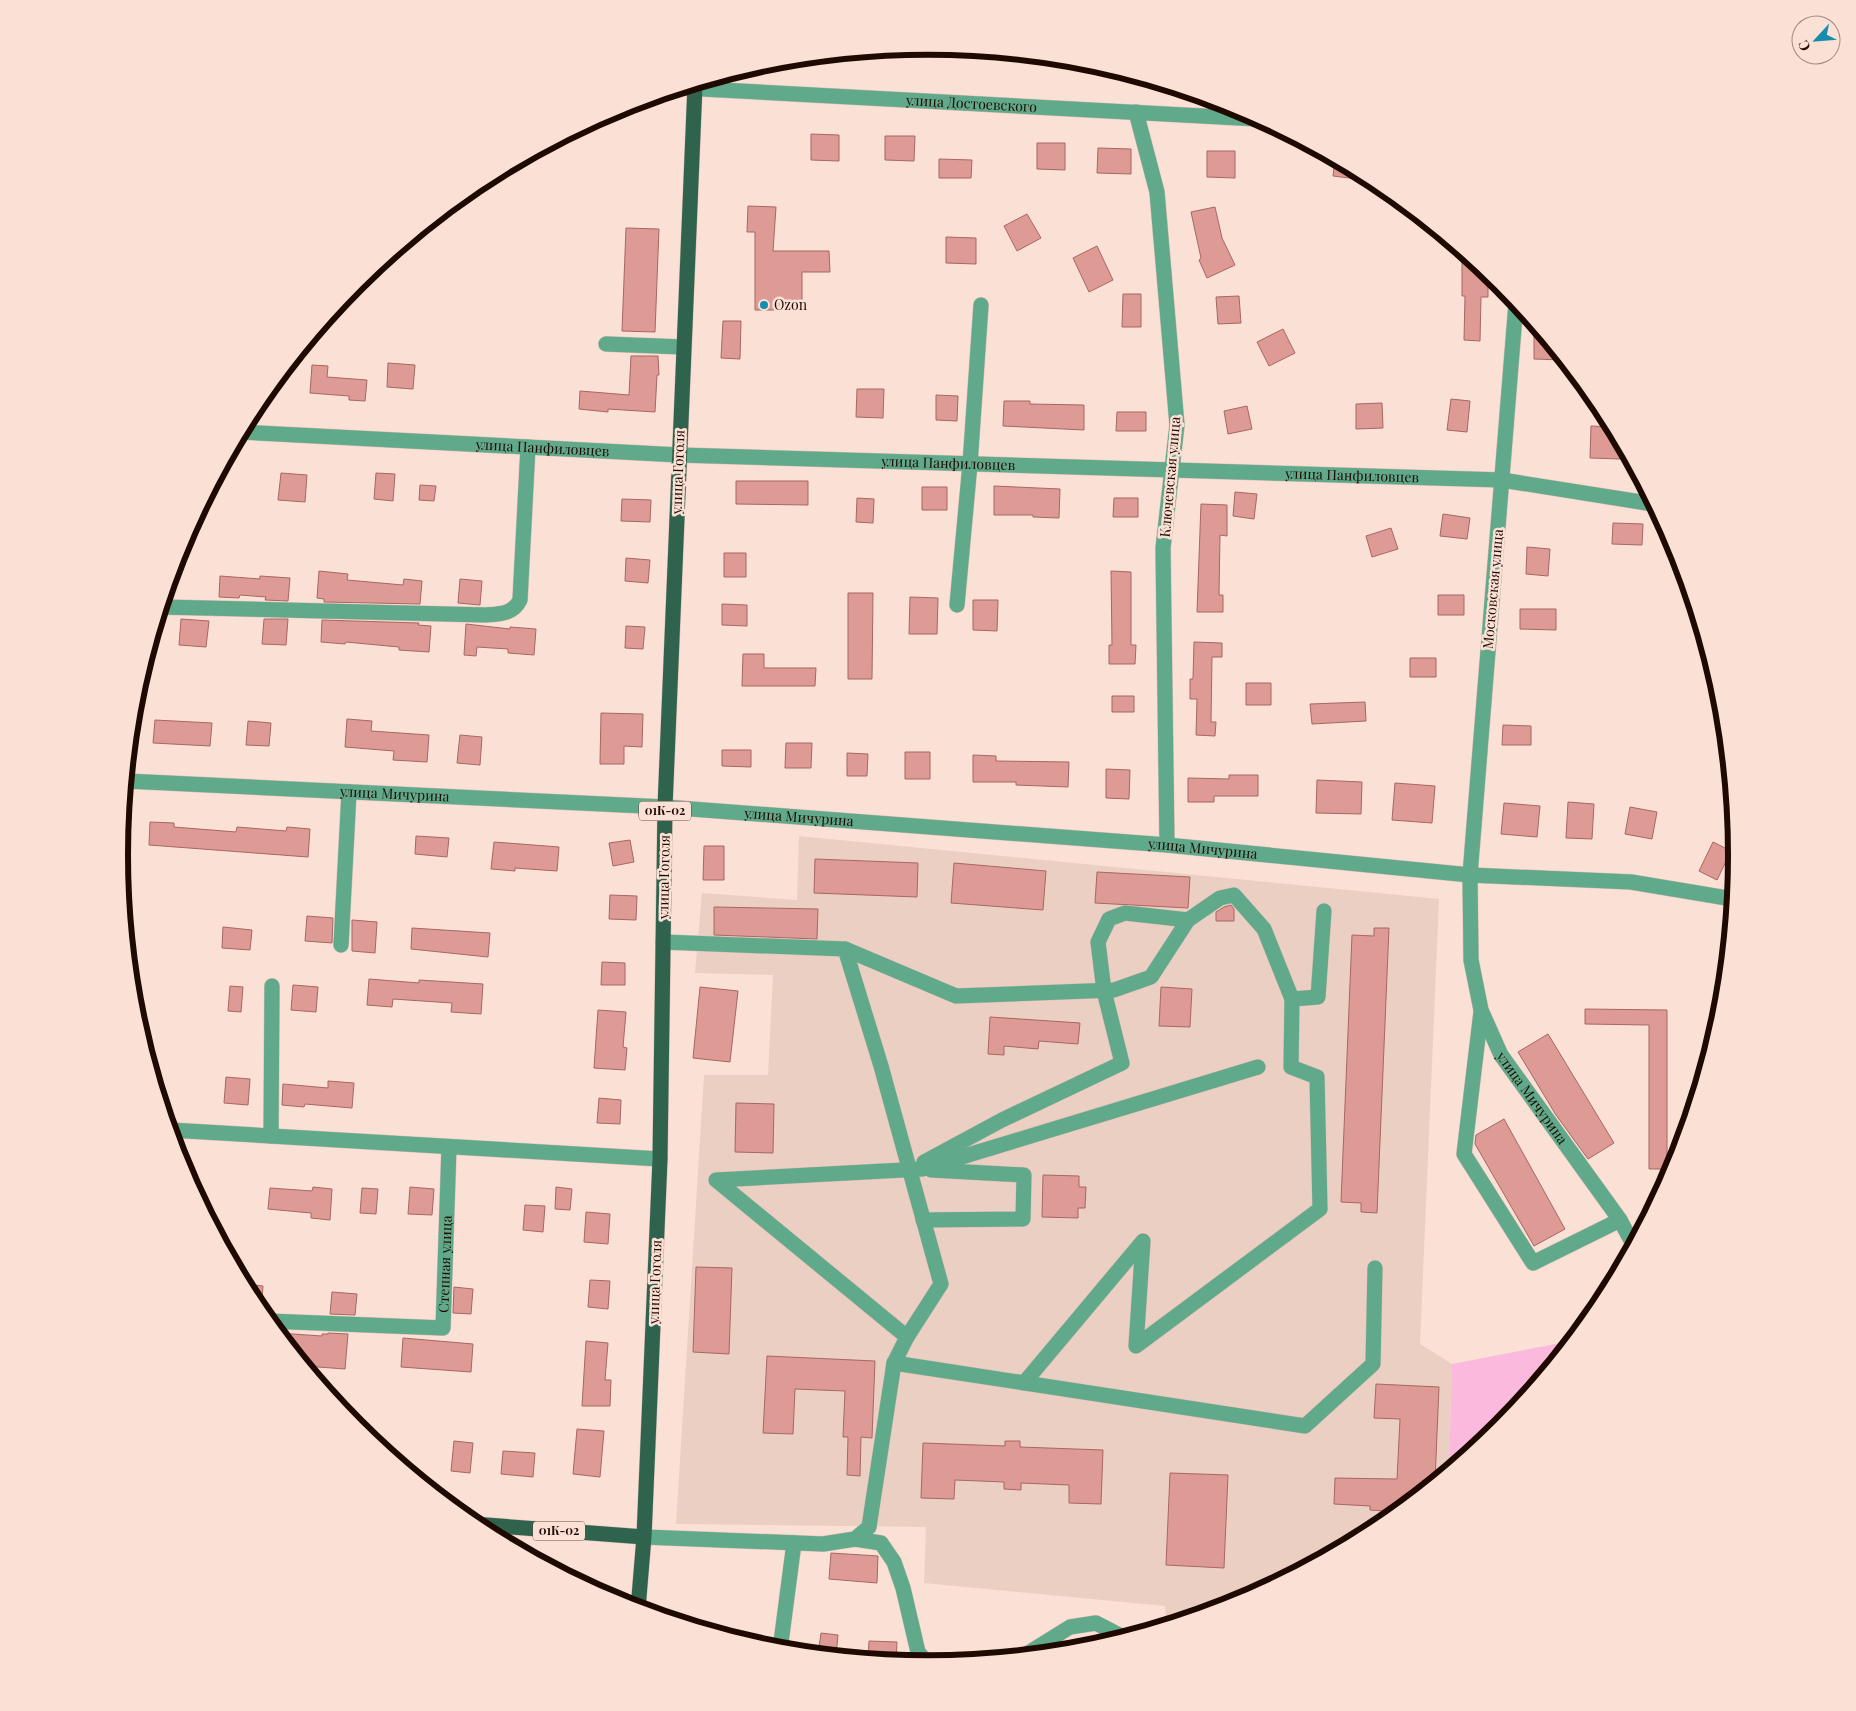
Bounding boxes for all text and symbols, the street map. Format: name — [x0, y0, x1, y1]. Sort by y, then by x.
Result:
north arrow — [1791, 15, 1841, 65]
text: С — [1793, 37, 1815, 55]
street label: улица Достоевского — [905, 90, 1038, 116]
place label: Ozon — [774, 295, 808, 314]
marker: Ozon — [758, 299, 770, 311]
street label: Ключевская улица — [1155, 416, 1184, 538]
street label: улица Гоголя — [666, 429, 688, 515]
street label: улица Панфиловцев — [474, 434, 610, 460]
street label: улица Панфиловцев — [880, 451, 1016, 474]
street label: улица Панфиловцев — [1284, 463, 1420, 486]
street label: Московская улица — [1478, 528, 1507, 650]
street label: улица Мичурина — [338, 781, 450, 806]
road number: 01К-02 — [639, 801, 691, 820]
street label: улица Мичурина — [743, 803, 854, 830]
street label: улица Гоголя — [653, 834, 674, 920]
street label: улица Мичурина — [1146, 834, 1258, 863]
street label: улица Мичурина — [1492, 1047, 1572, 1148]
street label: Степная улица — [434, 1215, 456, 1313]
street label: улица Гоголя — [643, 1239, 665, 1325]
road number: 01К-02 — [533, 1522, 585, 1540]

